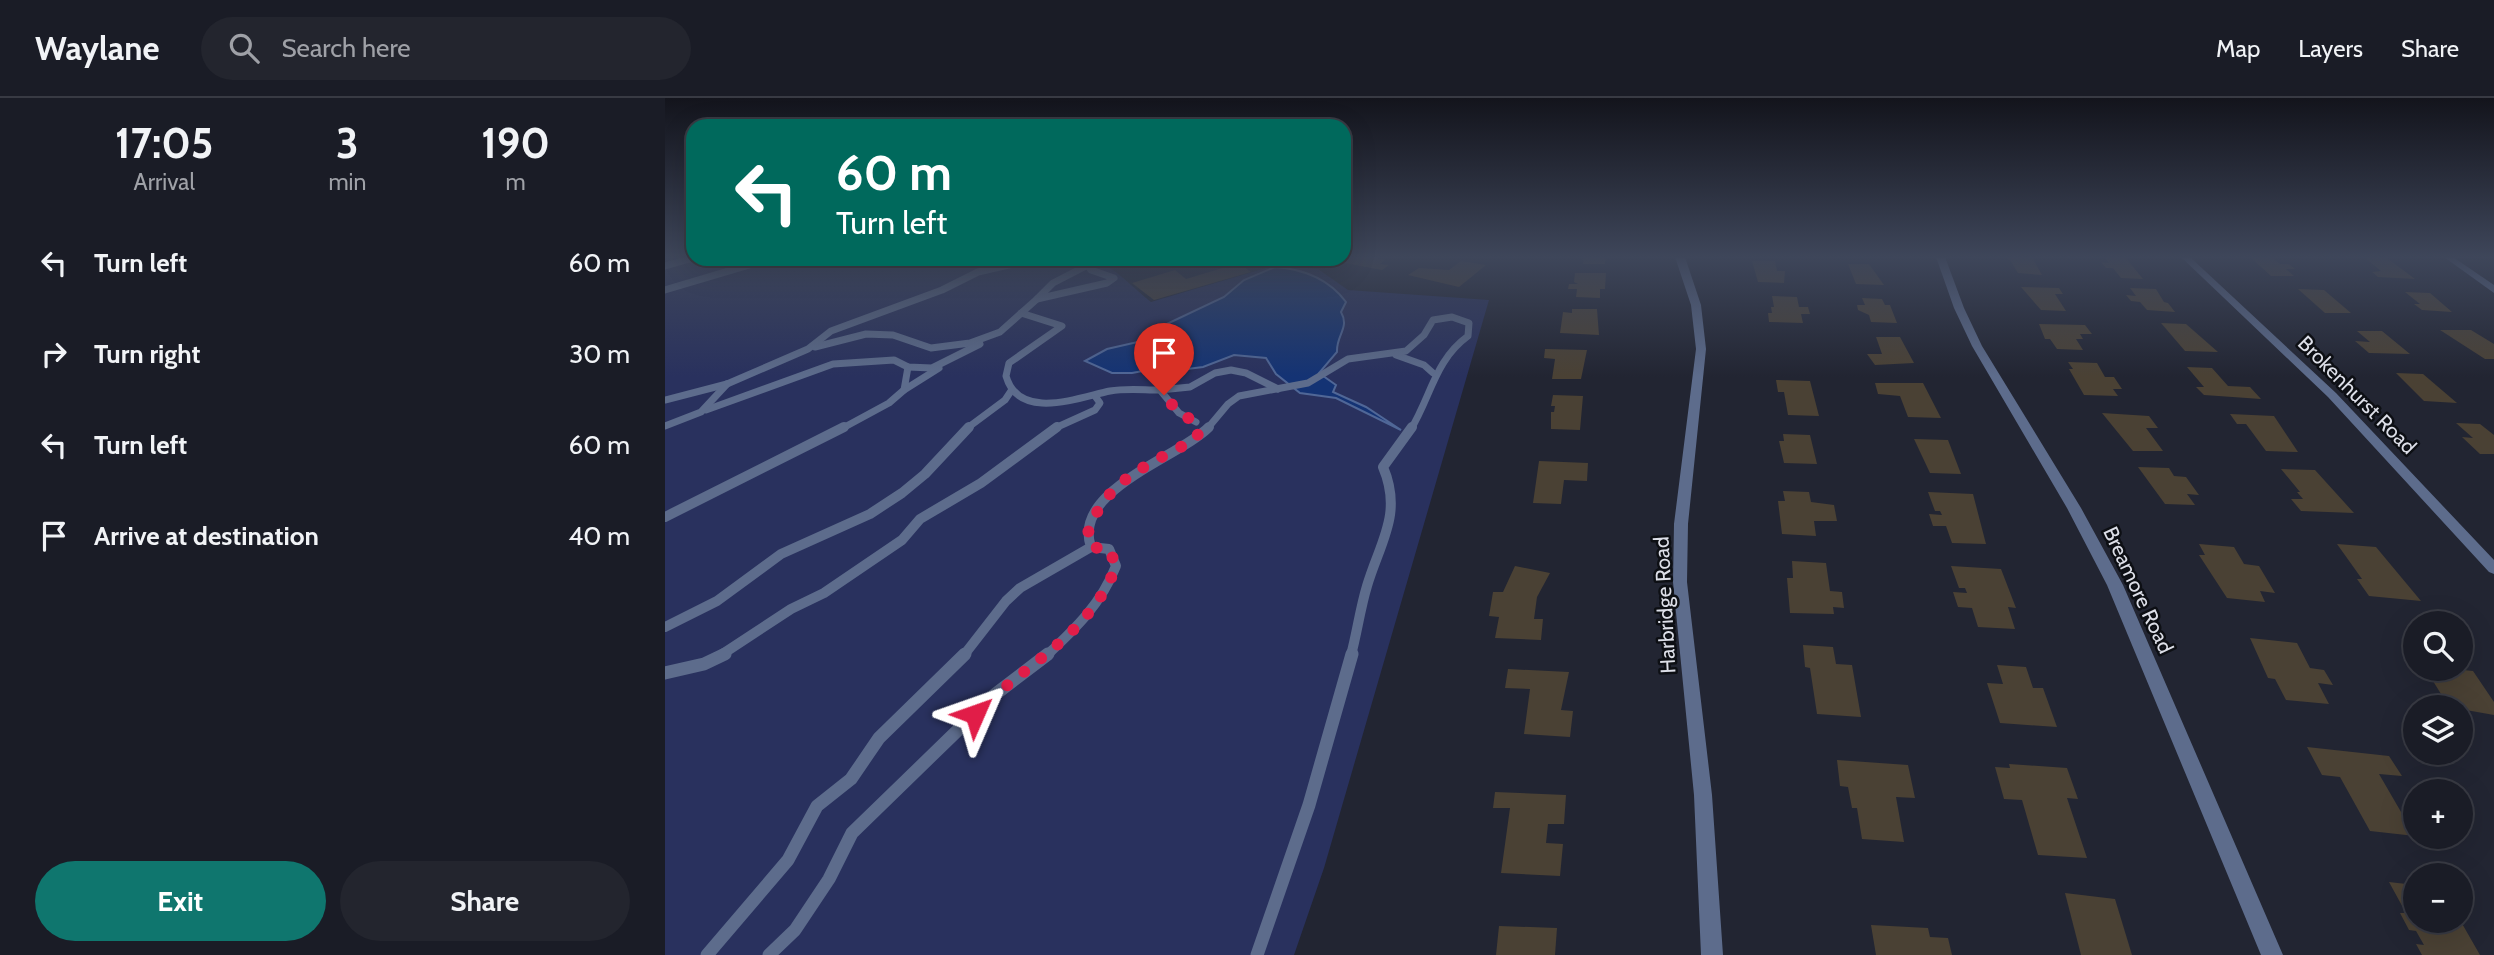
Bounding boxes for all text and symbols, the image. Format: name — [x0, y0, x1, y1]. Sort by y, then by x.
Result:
search box — [201, 17, 691, 80]
text: Waylane — [35, 28, 159, 68]
icon: search — [225, 29, 263, 67]
text: Search here — [281, 32, 411, 64]
text: Map — [2216, 34, 2260, 63]
text: Layers — [2298, 34, 2363, 63]
text: Share — [2401, 34, 2459, 63]
text: 17:05 — [115, 117, 213, 169]
text: 3 — [336, 117, 359, 169]
text: 190 — [481, 117, 550, 169]
text: 60 m — [836, 143, 952, 202]
icon: left — [721, 147, 812, 238]
text: Arrival — [134, 168, 195, 196]
text: min — [328, 168, 366, 196]
text: m — [506, 168, 526, 196]
text: Turn left — [836, 203, 947, 242]
icon: left — [35, 244, 73, 282]
text: Turn left — [94, 247, 187, 279]
text: 60 m — [568, 247, 630, 279]
pin — [1134, 323, 1194, 395]
street label: Brokenhurst Road — [2293, 330, 2422, 459]
icon: arrive — [1145, 334, 1183, 372]
icon: right — [35, 335, 73, 373]
text: Turn right — [94, 338, 200, 370]
text: 30 m — [569, 338, 630, 370]
icon: left — [35, 426, 73, 464]
text: Turn left — [94, 429, 187, 461]
text: 60 m — [568, 429, 630, 461]
icon: arrive — [35, 517, 73, 555]
text: Arrive at destination — [94, 520, 319, 552]
text: 40 m — [568, 520, 630, 552]
street label: Breamore Road — [2098, 522, 2179, 657]
street label: Harbridge Road — [1648, 536, 1681, 674]
map controls — [2403, 611, 2473, 933]
button: search — [2403, 611, 2473, 681]
position arrow — [938, 677, 1012, 751]
button: layers — [2403, 695, 2473, 765]
button: + — [2403, 779, 2473, 849]
button: Exit — [35, 861, 326, 941]
button: Share — [340, 861, 630, 941]
button: − — [2403, 863, 2473, 933]

